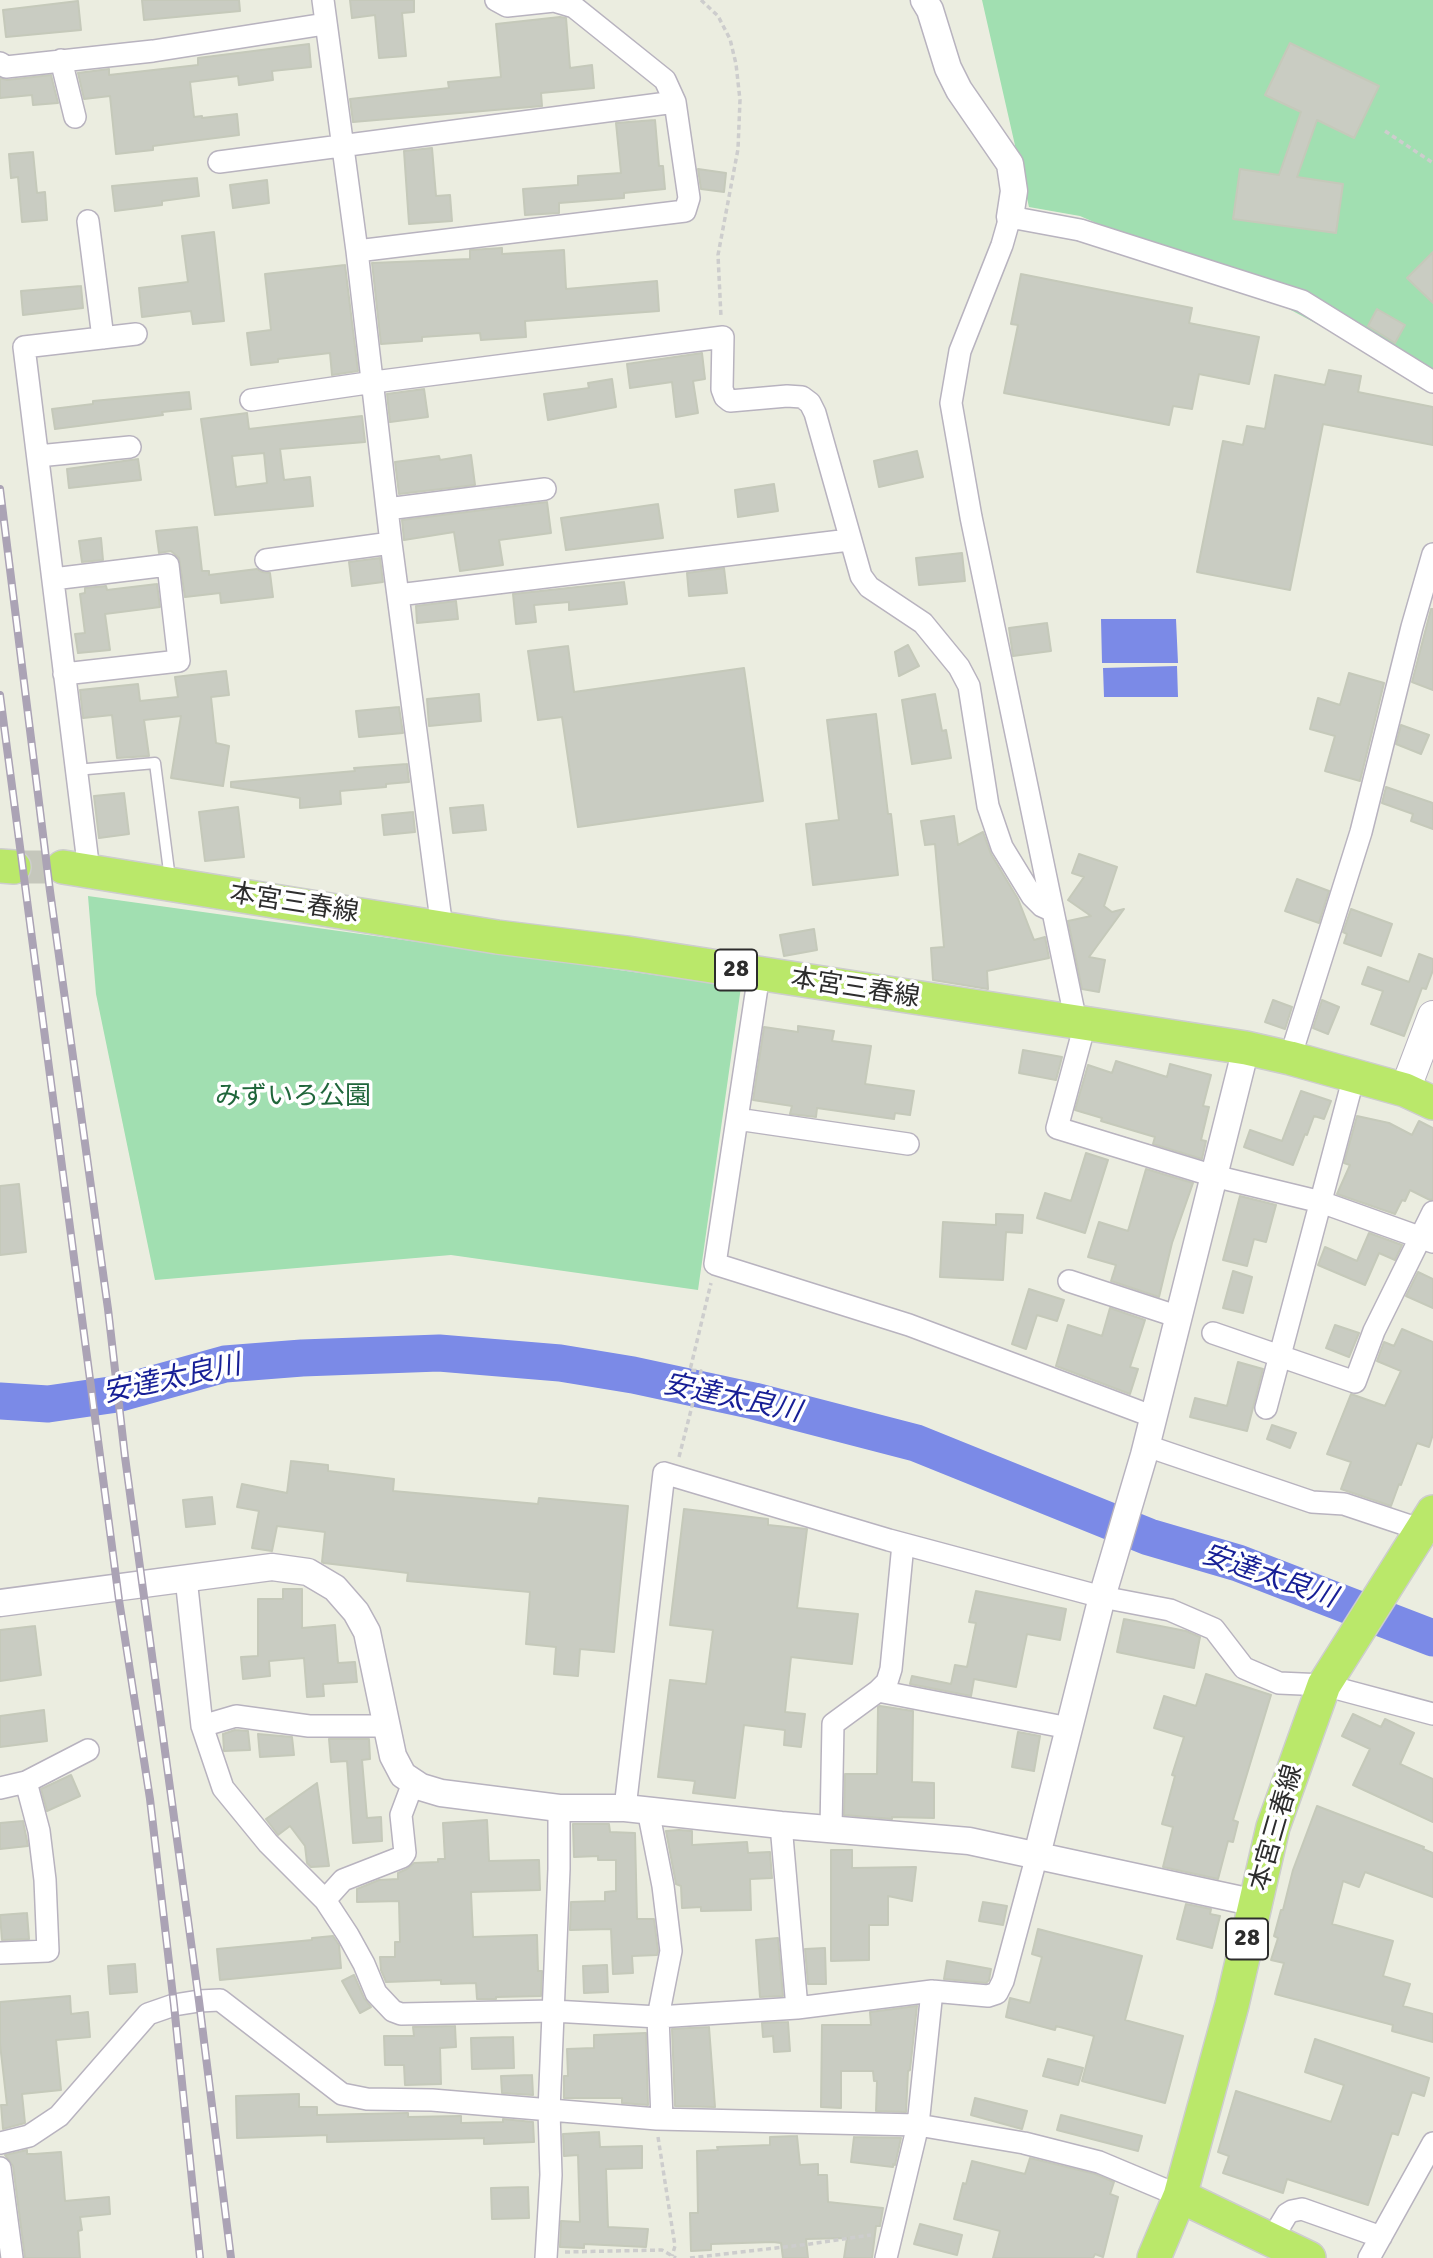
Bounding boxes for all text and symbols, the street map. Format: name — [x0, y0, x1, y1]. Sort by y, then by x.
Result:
street label: 本宮三春線 — [227, 878, 361, 930]
road number: 28 — [715, 950, 757, 990]
street label: 本宮三春線 — [788, 963, 922, 1015]
park label: みずいろ公園 — [215, 1081, 371, 1113]
water label: 安達太良川 — [100, 1349, 244, 1411]
water label: 安達太良川 — [660, 1368, 804, 1430]
water label: 安達太良川 — [1197, 1538, 1341, 1616]
street label: 本宮三春線 — [1244, 1761, 1310, 1895]
road number: 28 — [1226, 1918, 1268, 1960]

